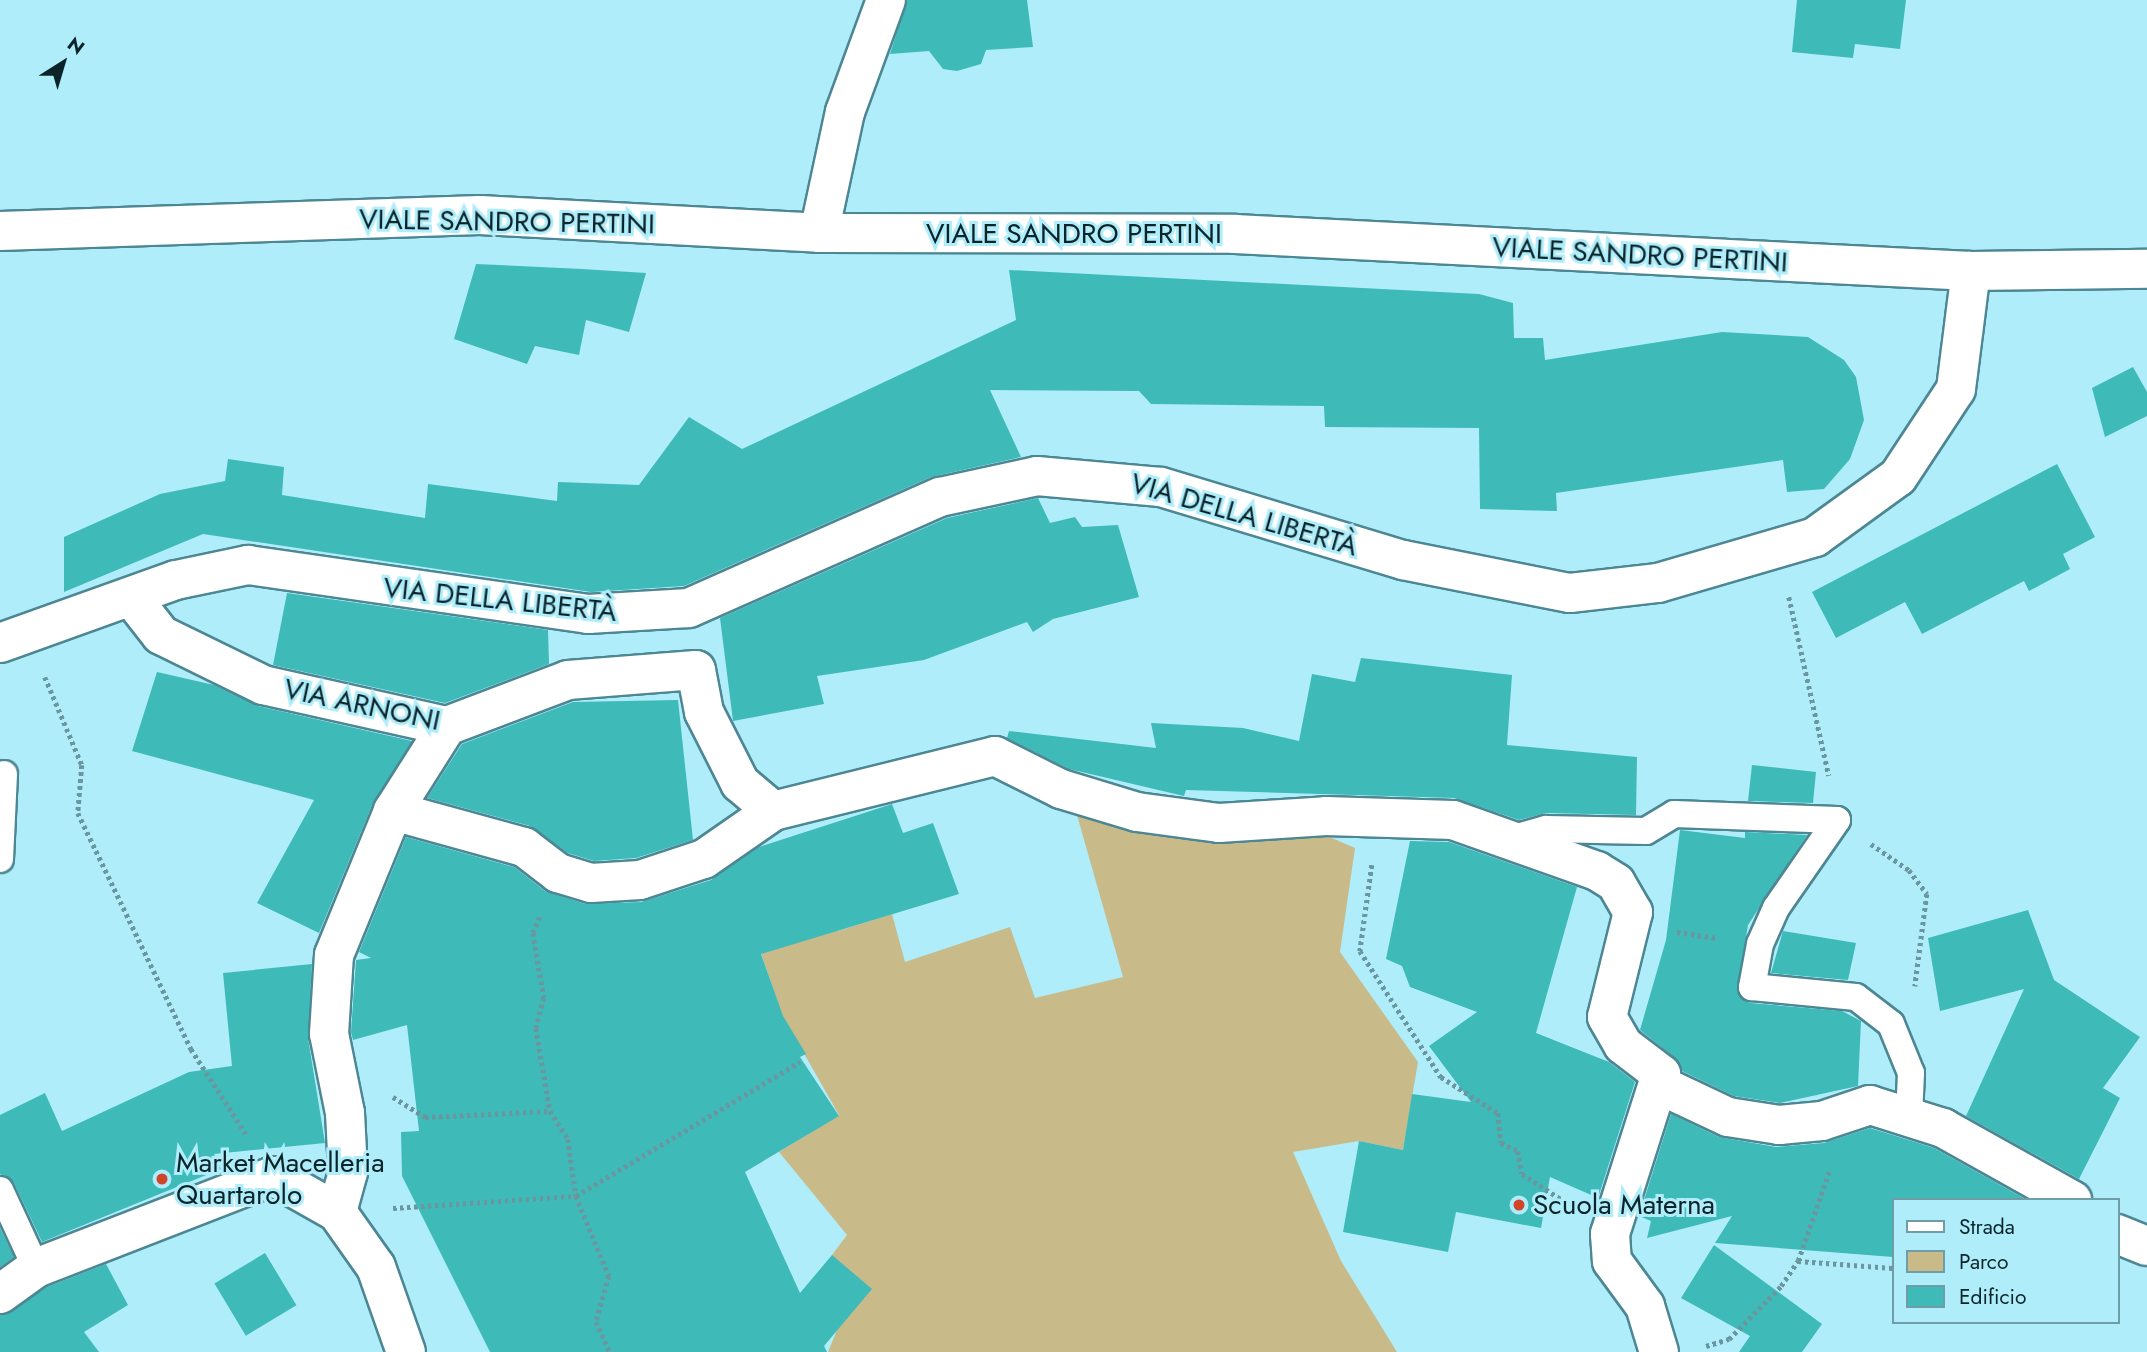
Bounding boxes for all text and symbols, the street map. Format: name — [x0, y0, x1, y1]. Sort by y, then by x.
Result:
north arrow — [28, 28, 98, 98]
text: N — [62, 31, 90, 61]
street label: VIALE SANDRO PERTINI — [359, 203, 655, 241]
street label: VIALE SANDRO PERTINI — [926, 217, 1222, 251]
street label: VIALE SANDRO PERTINI — [1491, 230, 1789, 280]
street label: VIA DELLA LIBERTÀ — [1127, 467, 1361, 563]
street label: VIA DELLA LIBERTÀ — [382, 571, 618, 629]
street label: VIA ARNONI — [281, 672, 443, 738]
place label: Market Macelleria Quartarolo — [176, 1146, 385, 1212]
marker: Market Macelleria Quartarolo — [154, 1171, 170, 1187]
place label: Scuola Materna — [1533, 1188, 1715, 1222]
marker: Scuola Materna — [1511, 1197, 1527, 1213]
legend — [1892, 1198, 2119, 1324]
text: Strada — [1959, 1212, 2015, 1242]
text: Parco — [1959, 1247, 2008, 1277]
text: Edificio — [1959, 1282, 2026, 1312]

